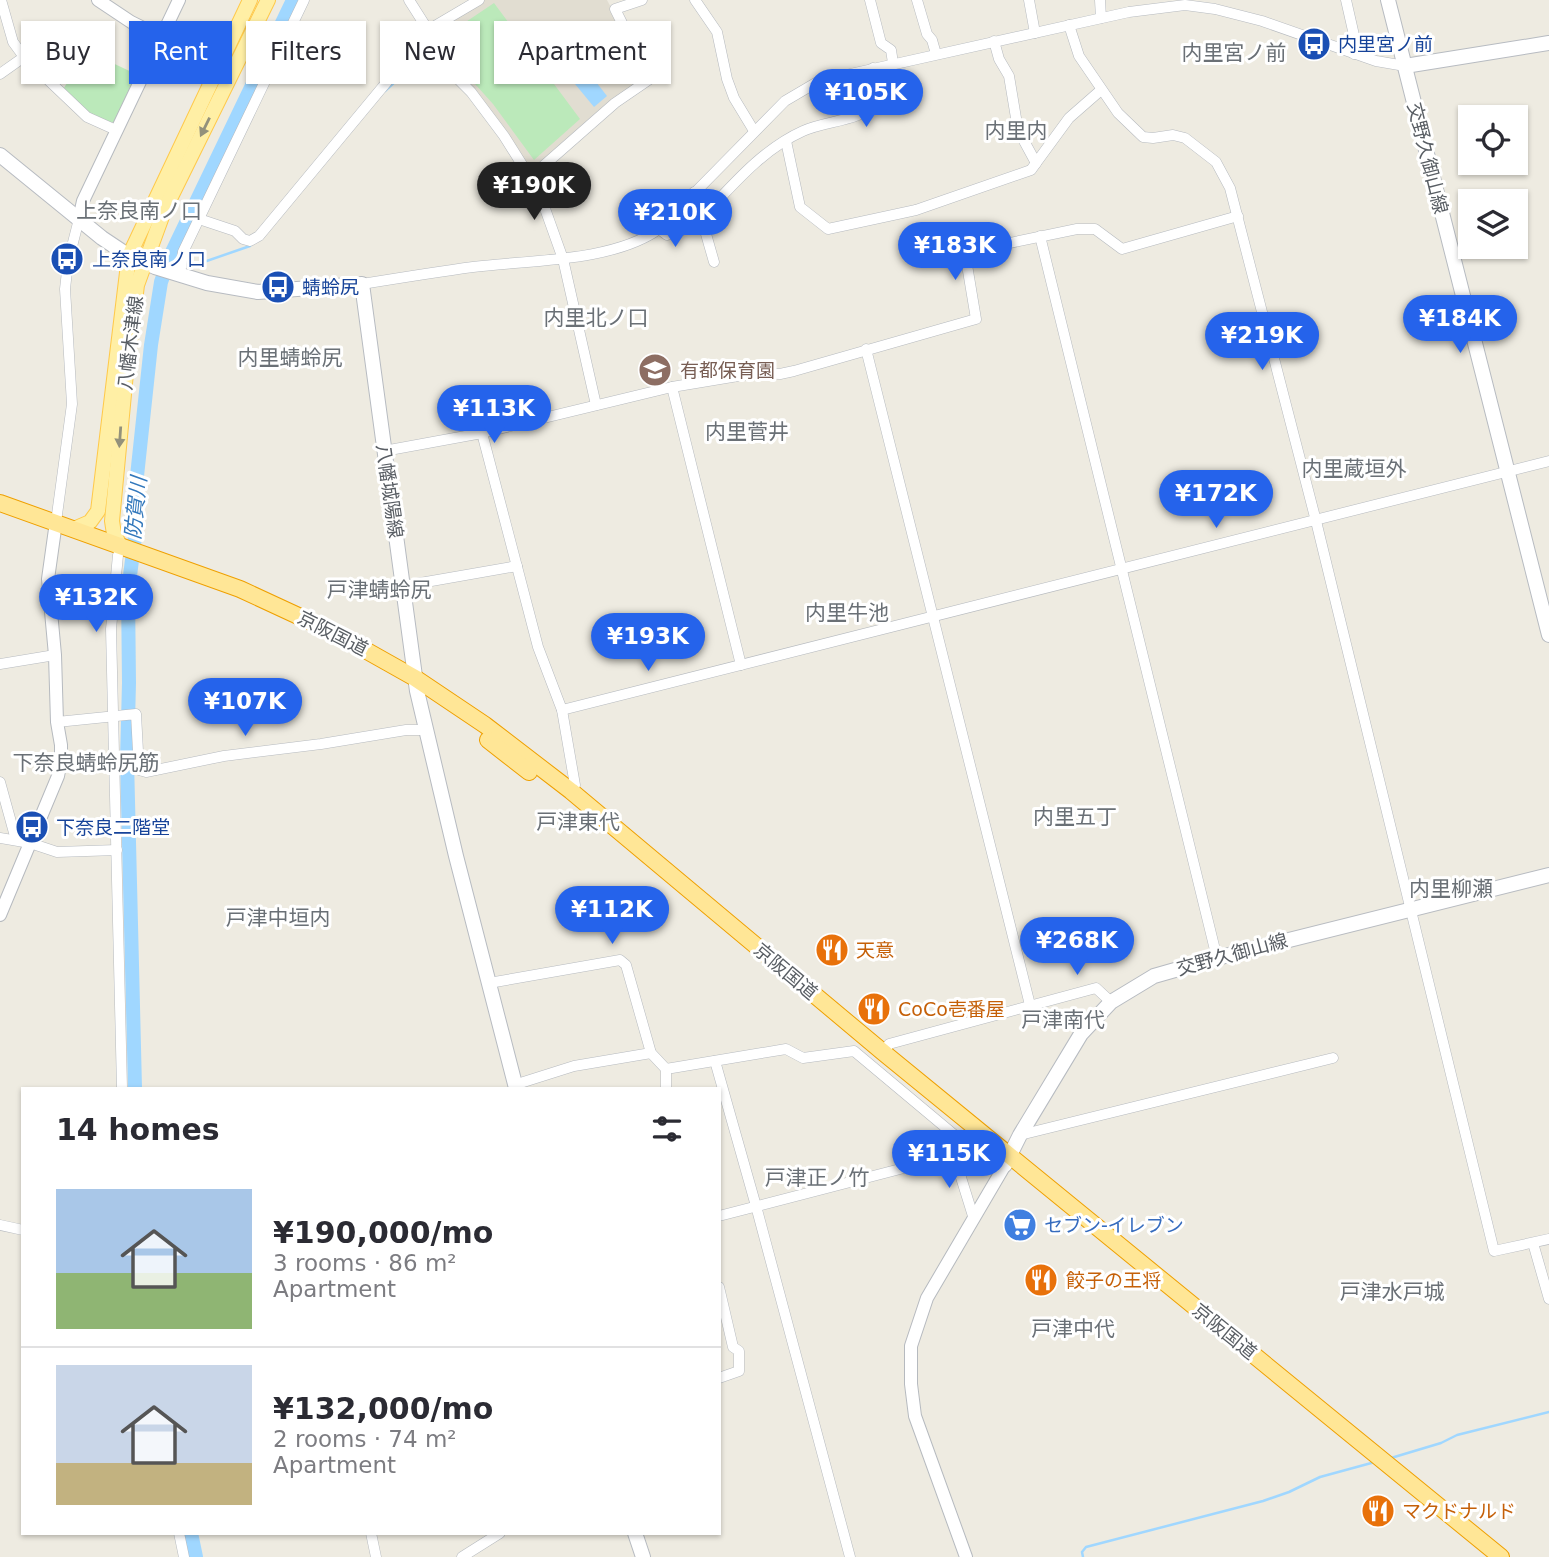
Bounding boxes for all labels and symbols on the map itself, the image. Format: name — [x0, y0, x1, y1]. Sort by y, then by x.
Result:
bus stop icon: 内里宮ノ前 — [1295, 25, 1333, 63]
place label: 内里宮ノ前 — [1338, 33, 1433, 55]
district label: 内里宮ノ前 — [1182, 41, 1287, 65]
pin: ¥105K — [817, 69, 915, 129]
street label: 交野久御山線 — [1404, 100, 1452, 216]
one-way arrow — [200, 117, 211, 137]
district label: 内里内 — [985, 119, 1048, 143]
pin: ¥190K — [485, 162, 583, 222]
pin: ¥210K — [626, 190, 724, 249]
district label: 上奈良南ノ口 — [76, 199, 202, 223]
pin: ¥183K — [906, 222, 1004, 282]
bus stop icon: 上奈良南ノ口 — [48, 240, 86, 278]
place label: 上奈良南ノ口 — [92, 248, 206, 270]
bus stop icon: 蜻蛉尻 — [259, 268, 297, 306]
place label: 蜻蛉尻 — [302, 276, 359, 298]
street label: 八幡木津線 — [113, 295, 147, 391]
pin: ¥184K — [1411, 296, 1509, 355]
district label: 内里北ノ口 — [544, 306, 649, 330]
pin: ¥219K — [1213, 312, 1311, 372]
district label: 内里蜻蛉尻 — [238, 346, 343, 370]
school or university icon: 有都保育園 — [636, 351, 674, 389]
place label: 有都保育園 — [680, 359, 775, 381]
pin: ¥113K — [445, 386, 543, 445]
district label: 内里菅井 — [705, 420, 789, 444]
one-way arrow — [114, 427, 125, 449]
street label: 八幡城陽線 — [372, 442, 408, 540]
district label: 内里蔵垣外 — [1302, 457, 1407, 481]
pin: ¥172K — [1167, 470, 1265, 530]
water label: 防賀川 — [121, 473, 151, 541]
pin: ¥132K — [47, 574, 145, 634]
district label: 戸津蜻蛉尻 — [327, 578, 432, 602]
district label: 内里牛池 — [805, 601, 889, 625]
street label: 京阪国道 — [294, 606, 372, 660]
pin: ¥193K — [599, 614, 697, 673]
pin: ¥107K — [196, 678, 294, 738]
district label: 下奈良蜻蛉尻筋 — [13, 751, 160, 775]
district label: 内里五丁 — [1033, 805, 1117, 829]
bus stop icon: 下奈良二階堂 — [13, 808, 51, 846]
district label: 戸津東代 — [536, 810, 620, 834]
place label: 下奈良二階堂 — [56, 816, 170, 838]
district label: 内里柳瀬 — [1409, 877, 1493, 901]
pin: ¥112K — [563, 886, 661, 946]
district label: 戸津中垣内 — [226, 906, 331, 930]
pin: ¥268K — [1028, 918, 1126, 977]
street label: 交野久御山線 — [1174, 929, 1290, 979]
restaurant icon: 天意 — [813, 931, 851, 969]
street label: 京阪国道 — [750, 938, 822, 1004]
place label: 天意 — [856, 939, 894, 961]
restaurant icon: CoCo壱番屋 — [855, 990, 893, 1028]
place label: CoCo壱番屋 — [898, 998, 1005, 1020]
district label: 戸津南代 — [1021, 1008, 1105, 1032]
pin: ¥115K — [900, 1130, 998, 1190]
district label: 戸津正ノ竹 — [765, 1166, 870, 1190]
supermarket icon: セブン-イレブン — [1001, 1206, 1039, 1244]
place label: セブン-イレブン — [1044, 1214, 1184, 1236]
restaurant icon: 餃子の王将 — [1022, 1261, 1060, 1299]
place label: 餃子の王将 — [1066, 1269, 1161, 1291]
district label: 戸津水戸城 — [1340, 1280, 1445, 1304]
street label: 京阪国道 — [1189, 1299, 1261, 1363]
district label: 戸津中代 — [1031, 1317, 1115, 1341]
restaurant icon: マクドナルド — [1359, 1492, 1397, 1530]
place label: マクドナルド — [1402, 1500, 1516, 1522]

